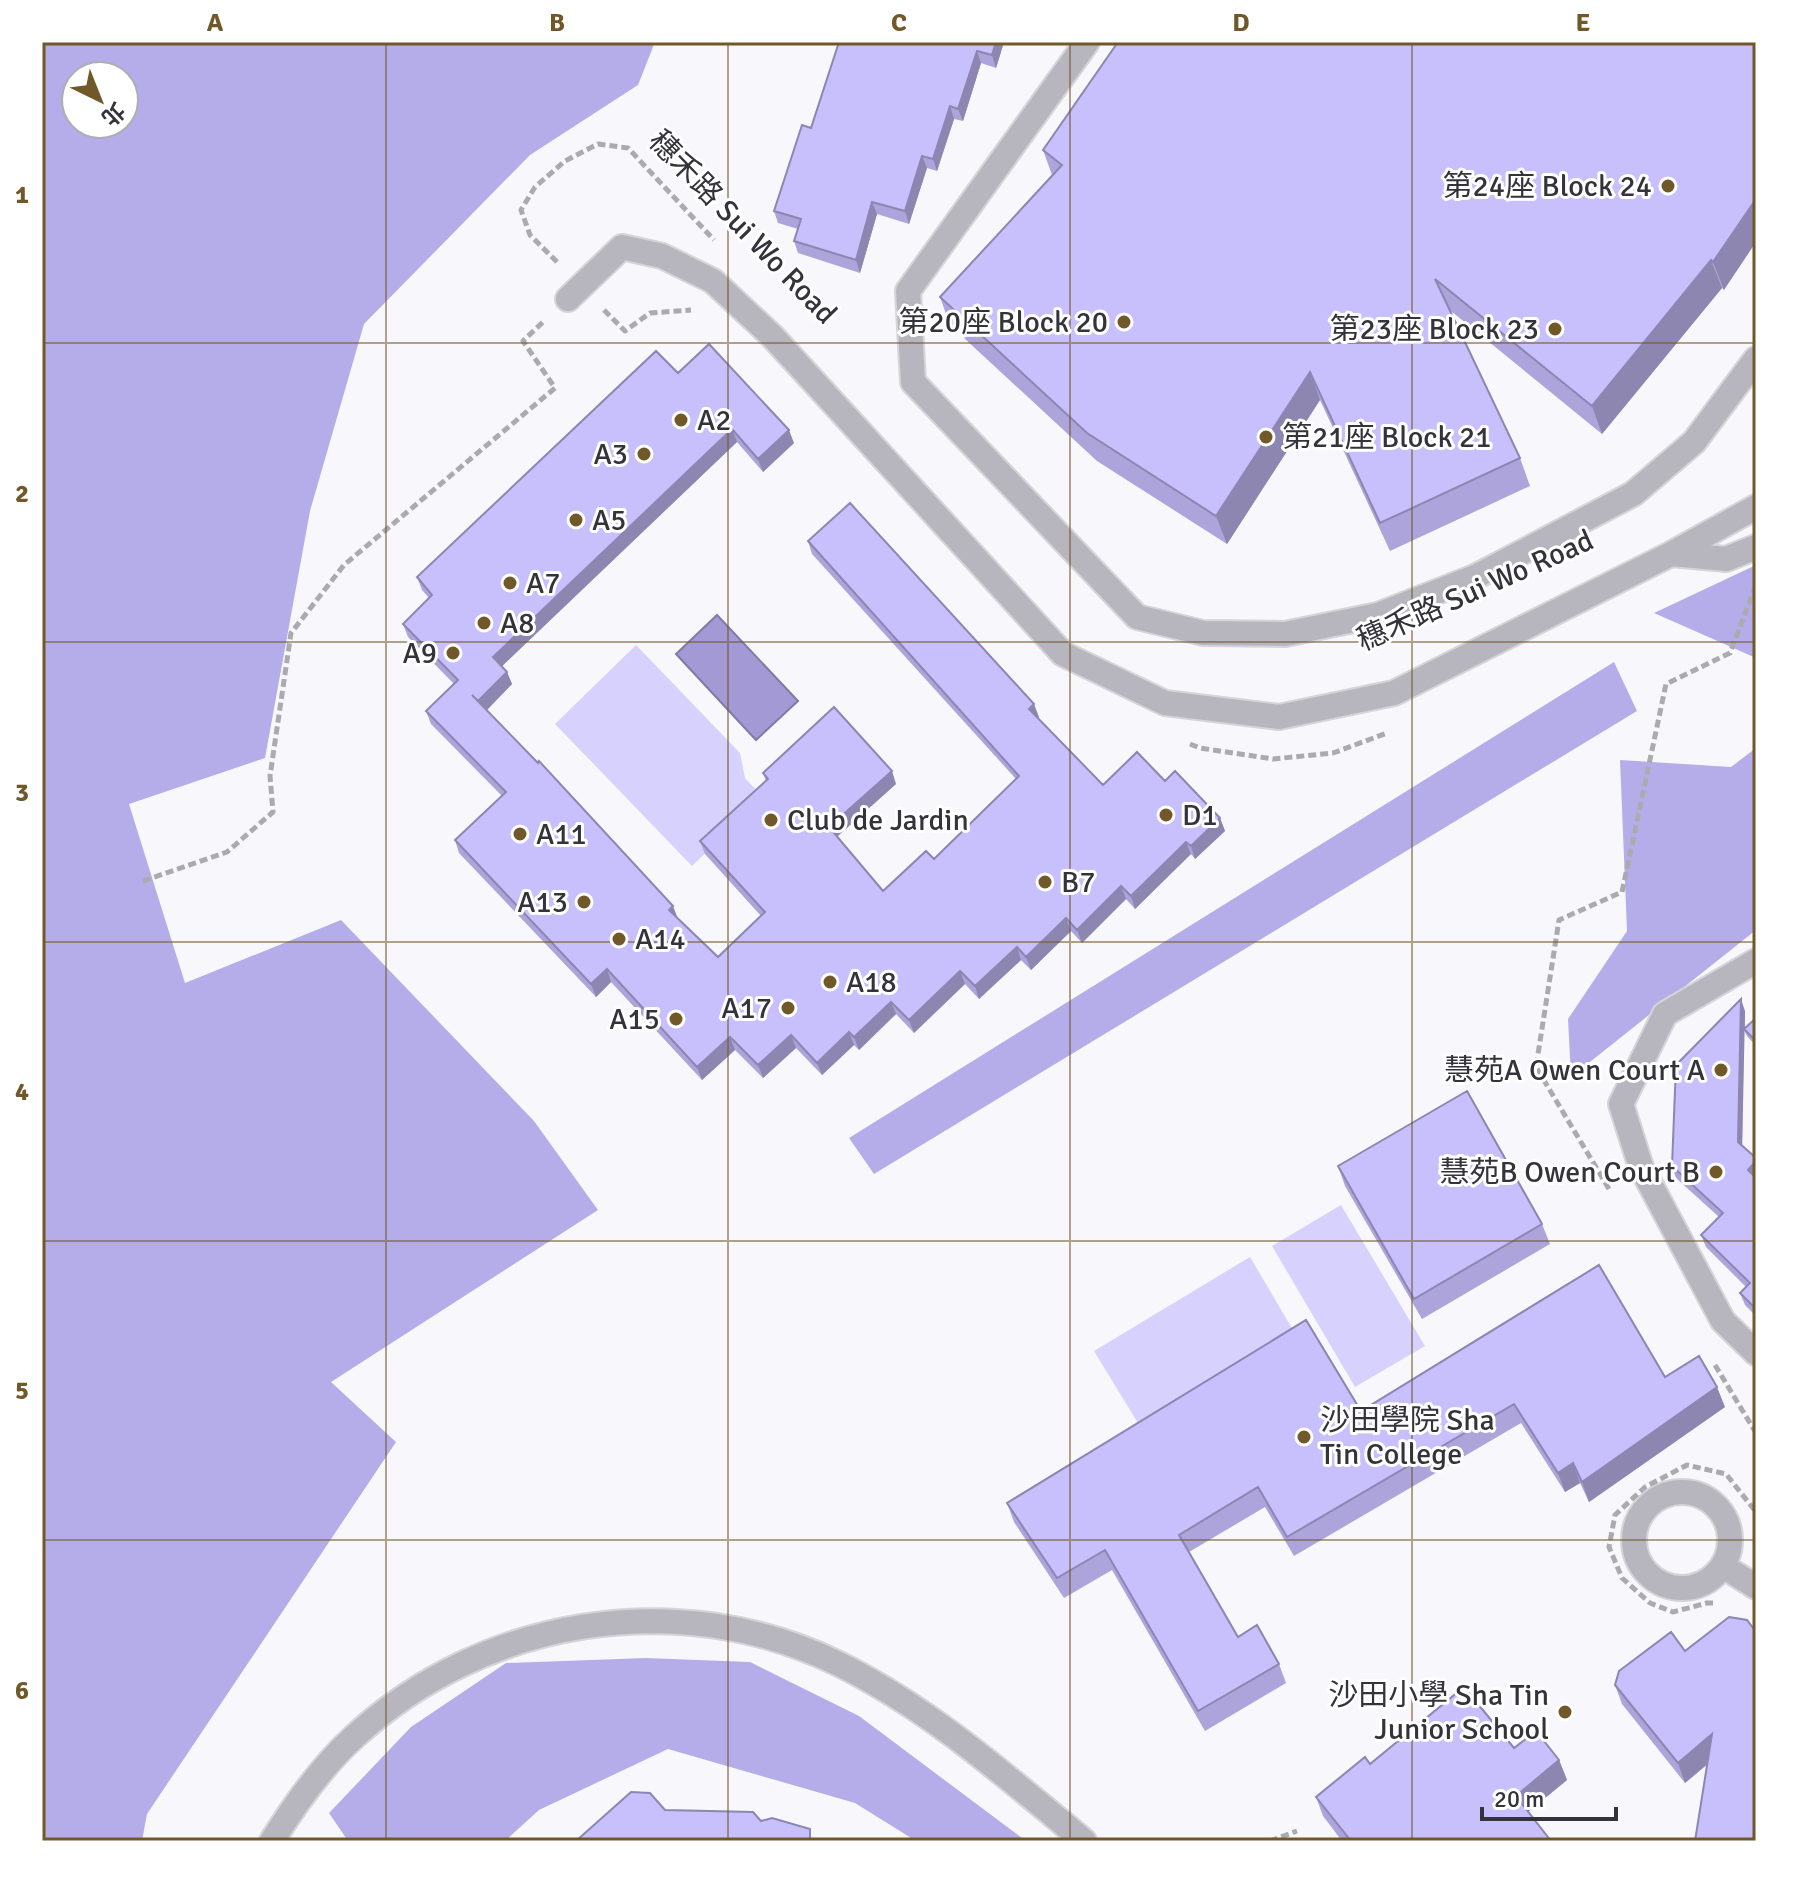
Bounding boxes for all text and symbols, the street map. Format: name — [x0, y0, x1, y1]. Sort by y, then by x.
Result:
text: A — [207, 7, 224, 39]
text: B — [549, 7, 565, 39]
text: C — [891, 7, 907, 39]
text: D — [1232, 7, 1250, 39]
text: E — [1576, 7, 1590, 39]
north arrow — [60, 60, 140, 140]
text: 北 — [96, 97, 131, 132]
street label: 穗禾路 Sui Wo Road — [641, 123, 845, 332]
place label: 第24座 Block 24 — [1443, 168, 1652, 205]
marker: 第24座 Block 24 — [1659, 177, 1677, 195]
text: 1 — [15, 179, 29, 211]
place label: 第20座 Block 20 — [899, 304, 1108, 341]
place label: 第23座 Block 23 — [1330, 311, 1539, 348]
marker: 第20座 Block 20 — [1115, 313, 1133, 331]
marker: 第23座 Block 23 — [1546, 320, 1564, 338]
place label: A2 — [697, 402, 732, 439]
marker: A2 — [672, 411, 690, 429]
place label: 第21座 Block 21 — [1282, 419, 1491, 456]
marker: 第21座 Block 21 — [1257, 428, 1275, 446]
place label: A3 — [593, 436, 628, 473]
marker: A3 — [635, 445, 653, 463]
text: 2 — [15, 478, 29, 510]
place label: A5 — [592, 502, 627, 539]
marker: A5 — [567, 511, 585, 529]
street label: 穗禾路 Sui Wo Road — [1351, 522, 1599, 659]
place label: A7 — [526, 565, 561, 602]
marker: A7 — [501, 574, 519, 592]
place label: A8 — [500, 605, 535, 642]
marker: A8 — [475, 614, 493, 632]
place label: A9 — [402, 635, 437, 672]
marker: A9 — [444, 644, 462, 662]
text: 3 — [15, 777, 29, 809]
place label: D1 — [1182, 797, 1218, 834]
place label: Club de Jardin — [787, 802, 969, 839]
marker: D1 — [1157, 806, 1175, 824]
marker: Club de Jardin — [762, 811, 780, 829]
place label: A11 — [536, 816, 587, 853]
marker: A11 — [511, 825, 529, 843]
place label: B7 — [1061, 864, 1095, 901]
marker: B7 — [1036, 873, 1054, 891]
place label: A13 — [517, 884, 568, 921]
marker: A13 — [575, 893, 593, 911]
place label: A14 — [635, 921, 686, 958]
marker: A14 — [610, 930, 628, 948]
place label: A18 — [846, 964, 897, 1001]
marker: A18 — [821, 973, 839, 991]
place label: A17 — [721, 990, 772, 1027]
marker: A17 — [779, 999, 797, 1017]
place label: A15 — [609, 1001, 660, 1038]
marker: A15 — [667, 1010, 685, 1028]
place label: 慧苑A Owen Court A — [1444, 1052, 1705, 1089]
marker: 慧苑A Owen Court A — [1712, 1061, 1730, 1079]
text: 4 — [15, 1076, 29, 1108]
place label: 慧苑B Owen Court B — [1439, 1154, 1700, 1191]
marker: 慧苑B Owen Court B — [1707, 1163, 1725, 1181]
text: 5 — [15, 1375, 29, 1407]
place label: 沙田學院 Sha Tin College — [1320, 1402, 1495, 1473]
marker: 沙田學院 Sha Tin College — [1295, 1428, 1313, 1446]
text: 6 — [15, 1675, 29, 1707]
place label: 沙田小學 Sha Tin Junior School — [1328, 1677, 1549, 1748]
marker: 沙田小學 Sha Tin Junior School — [1556, 1703, 1574, 1721]
scale bar — [1482, 1771, 1616, 1821]
text: 20 m — [1494, 1784, 1544, 1814]

